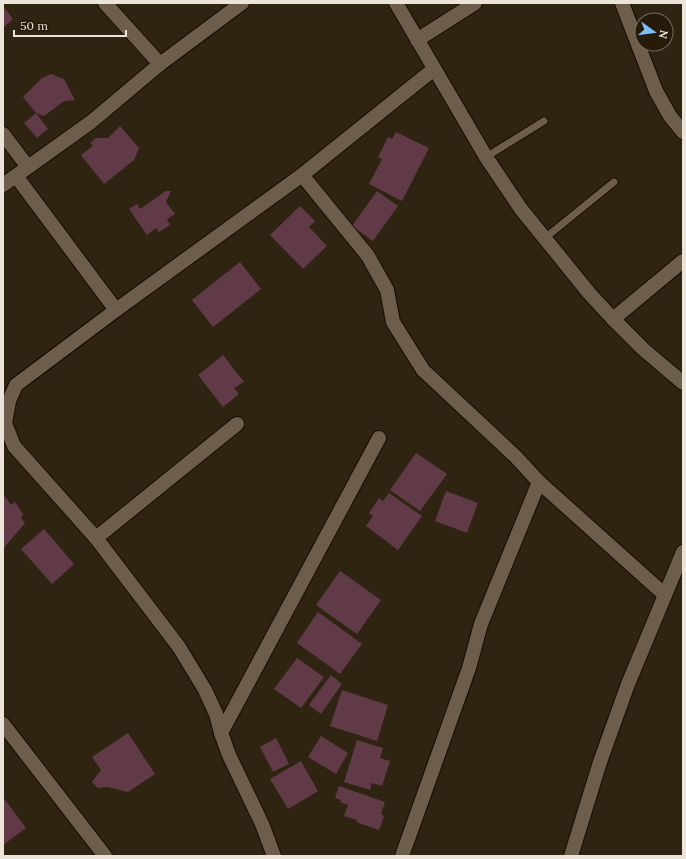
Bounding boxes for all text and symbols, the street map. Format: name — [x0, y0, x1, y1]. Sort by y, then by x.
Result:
scale bar — [14, 12, 126, 38]
north arrow — [634, 12, 674, 52]
text: 50 m — [20, 18, 48, 33]
text: N — [656, 29, 672, 41]

